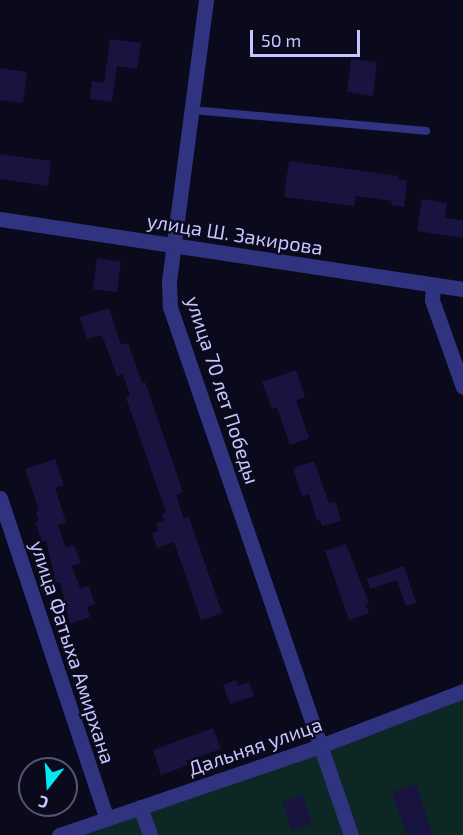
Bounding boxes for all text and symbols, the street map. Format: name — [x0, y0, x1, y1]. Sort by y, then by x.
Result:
scale bar — [253, 18, 362, 56]
text: 50 m — [261, 29, 301, 51]
street label: улица Ш. Закирова — [145, 208, 325, 260]
street label: улица 70 лет Победы — [181, 293, 265, 487]
street label: улица Фатыха Амирхана — [26, 537, 120, 767]
street label: Дальняя улица — [185, 712, 325, 780]
north arrow — [18, 757, 78, 817]
text: С — [36, 792, 50, 813]

